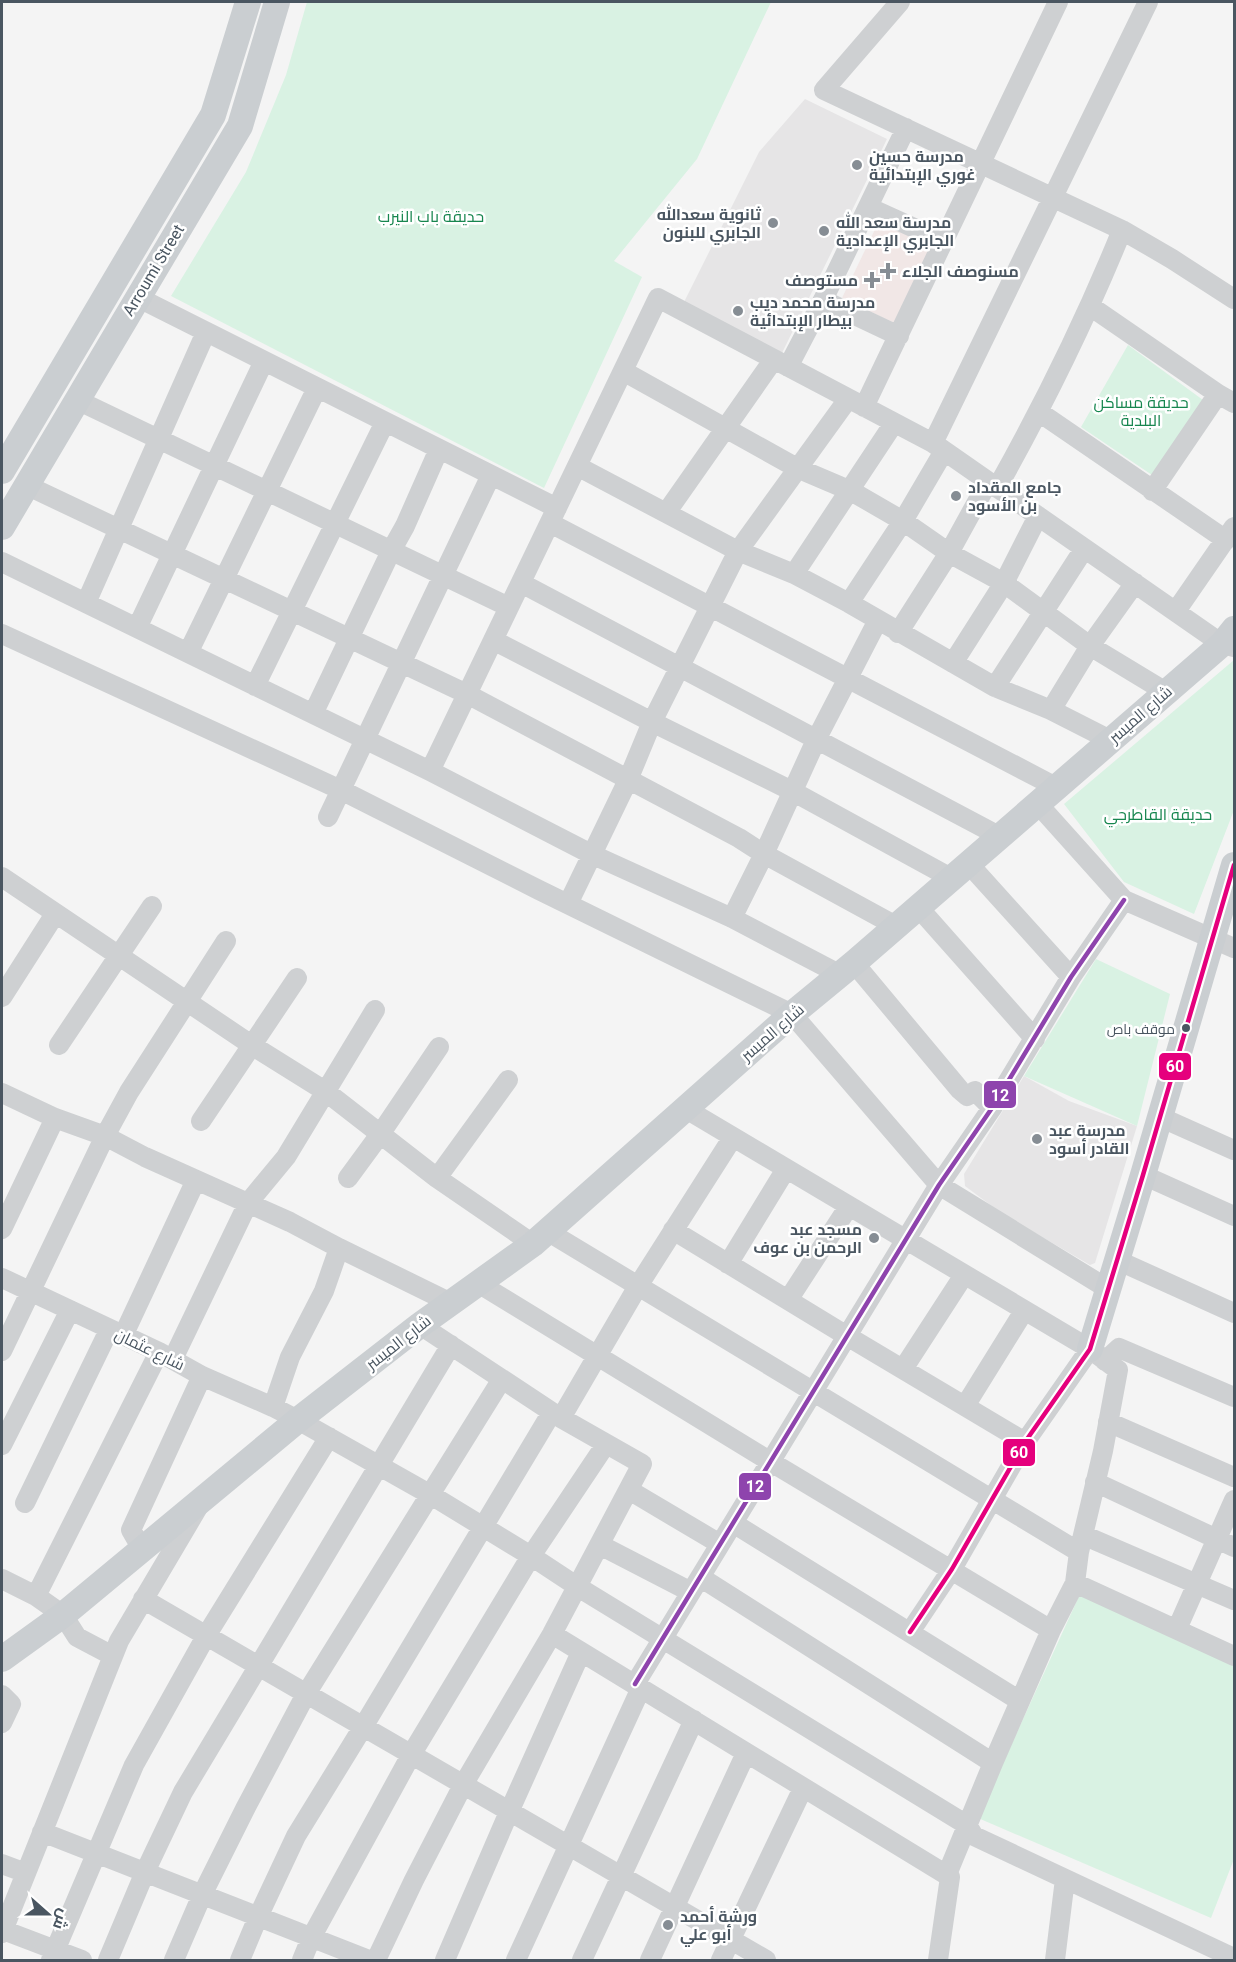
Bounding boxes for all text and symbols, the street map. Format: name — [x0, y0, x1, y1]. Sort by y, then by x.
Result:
place label: مدرسة حسين غوري الإبتدائية — [869, 147, 976, 187]
marker: مدرسة حسين غوري الإبتدائية — [850, 158, 864, 172]
place label: ثانوية سعدالله الجابري للبنون — [657, 203, 762, 245]
park label: حديقة باب النيرب — [378, 207, 484, 226]
place label: مدرسة سعد الله الجابري الإعدادية — [836, 211, 954, 253]
marker: ثانوية سعدالله الجابري للبنون — [766, 216, 780, 230]
street label: Arroumi Street — [119, 221, 188, 319]
marker: مدرسة سعد الله الجابري الإعدادية — [817, 224, 831, 238]
marker: مسنوصف الجلاء — [879, 262, 897, 280]
place label: مسنوصف الجلاء — [902, 262, 1019, 281]
place label: مستوصف — [785, 271, 858, 290]
marker: مستوصف — [863, 271, 881, 289]
place label: مدرسة محمد ديب بيطار الإبتدائية — [750, 293, 875, 332]
marker: مدرسة محمد ديب بيطار الإبتدائية — [731, 304, 745, 318]
park label: حديقة مساكن البلدية — [1093, 393, 1189, 430]
place label: جامع المقداد بن الأسود — [968, 478, 1061, 515]
marker: جامع المقداد بن الأسود — [949, 489, 963, 503]
street label: شارع الميسر — [1104, 682, 1177, 749]
park label: حديقة القاطرجي — [1104, 805, 1212, 828]
street label: شارع الميسر — [736, 1000, 809, 1067]
place label: موقف باص — [1107, 1021, 1175, 1037]
marker: موقف باص — [1180, 1022, 1192, 1034]
line badge: 60 — [1158, 1052, 1192, 1081]
text: 60 — [1166, 1057, 1184, 1076]
line badge: 12 — [983, 1080, 1017, 1109]
text: 12 — [991, 1086, 1009, 1105]
place label: مدرسة عبد القادر أسود — [1049, 1121, 1130, 1158]
marker: مدرسة عبد القادر أسود — [1030, 1132, 1044, 1146]
place label: مسجد عبد الرحمن بن عوف — [753, 1220, 862, 1257]
marker: مسجد عبد الرحمن بن عوف — [867, 1231, 881, 1245]
street label: شارع الميسر — [361, 1311, 436, 1376]
street label: شارع عثمان — [111, 1324, 188, 1376]
line badge: 60 — [1002, 1438, 1036, 1467]
text: 60 — [1010, 1443, 1028, 1462]
line badge: 12 — [738, 1472, 772, 1501]
text: 12 — [746, 1477, 764, 1496]
north arrow — [18, 1884, 78, 1944]
text: ش — [49, 1906, 74, 1932]
place label: ورشة أحمد أبو علي — [680, 1906, 757, 1947]
marker: ورشة أحمد أبو علي — [661, 1918, 675, 1932]

